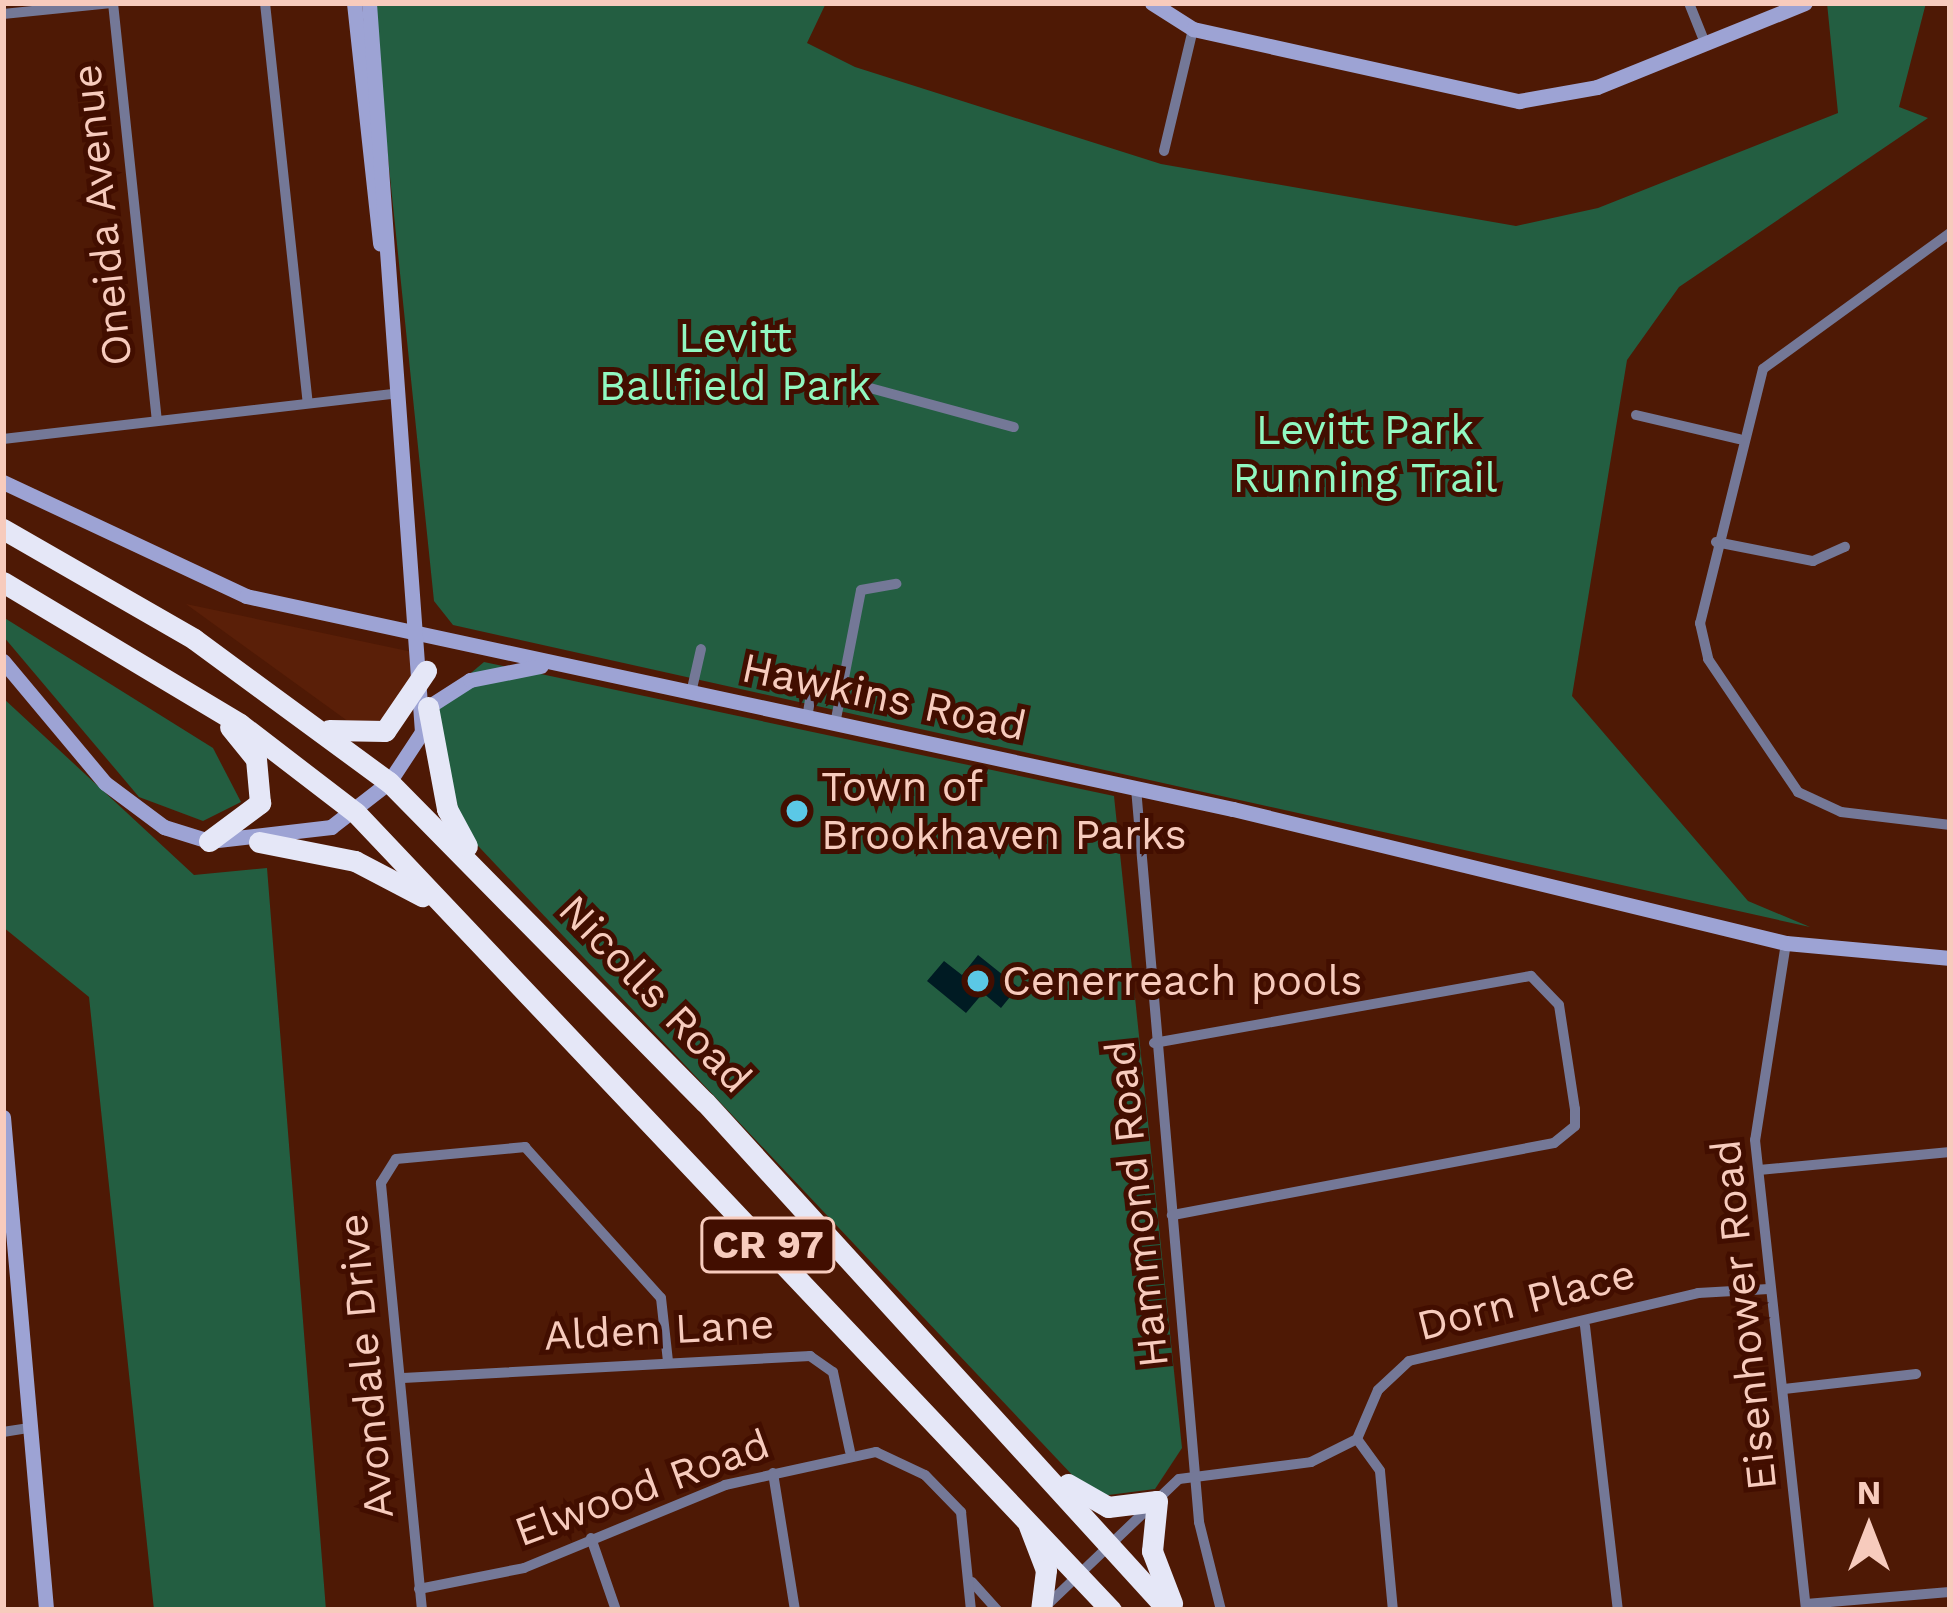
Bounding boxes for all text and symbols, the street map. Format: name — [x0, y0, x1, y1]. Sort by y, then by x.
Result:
street label: Oneida Avenue — [61, 60, 143, 370]
park label: Levitt Ballfield Park — [599, 313, 871, 412]
park label: Levitt Park Running Trail — [1232, 405, 1498, 504]
street label: Hawkins Road — [737, 642, 1031, 752]
place label: Town of Brookhaven Parks — [821, 762, 1187, 860]
marker: Town of Brookhaven Parks — [784, 798, 810, 824]
street label: Nicolls Road — [548, 885, 762, 1103]
place label: Cenerreach pools — [1002, 956, 1362, 1006]
marker: Cenerreach pools — [965, 968, 991, 994]
street label: Hammond Road — [1095, 1038, 1179, 1370]
street label: Eisenhower Road — [1700, 1137, 1788, 1493]
street label: Avondale Drive — [328, 1212, 404, 1520]
road number: CR 97 — [699, 1212, 837, 1278]
street label: Dorn Place — [1412, 1249, 1640, 1351]
street label: Alden Lane — [543, 1299, 775, 1361]
street label: Elwood Road — [508, 1419, 776, 1557]
north arrow — [1809, 1469, 1929, 1589]
text: N — [1857, 1473, 1881, 1512]

